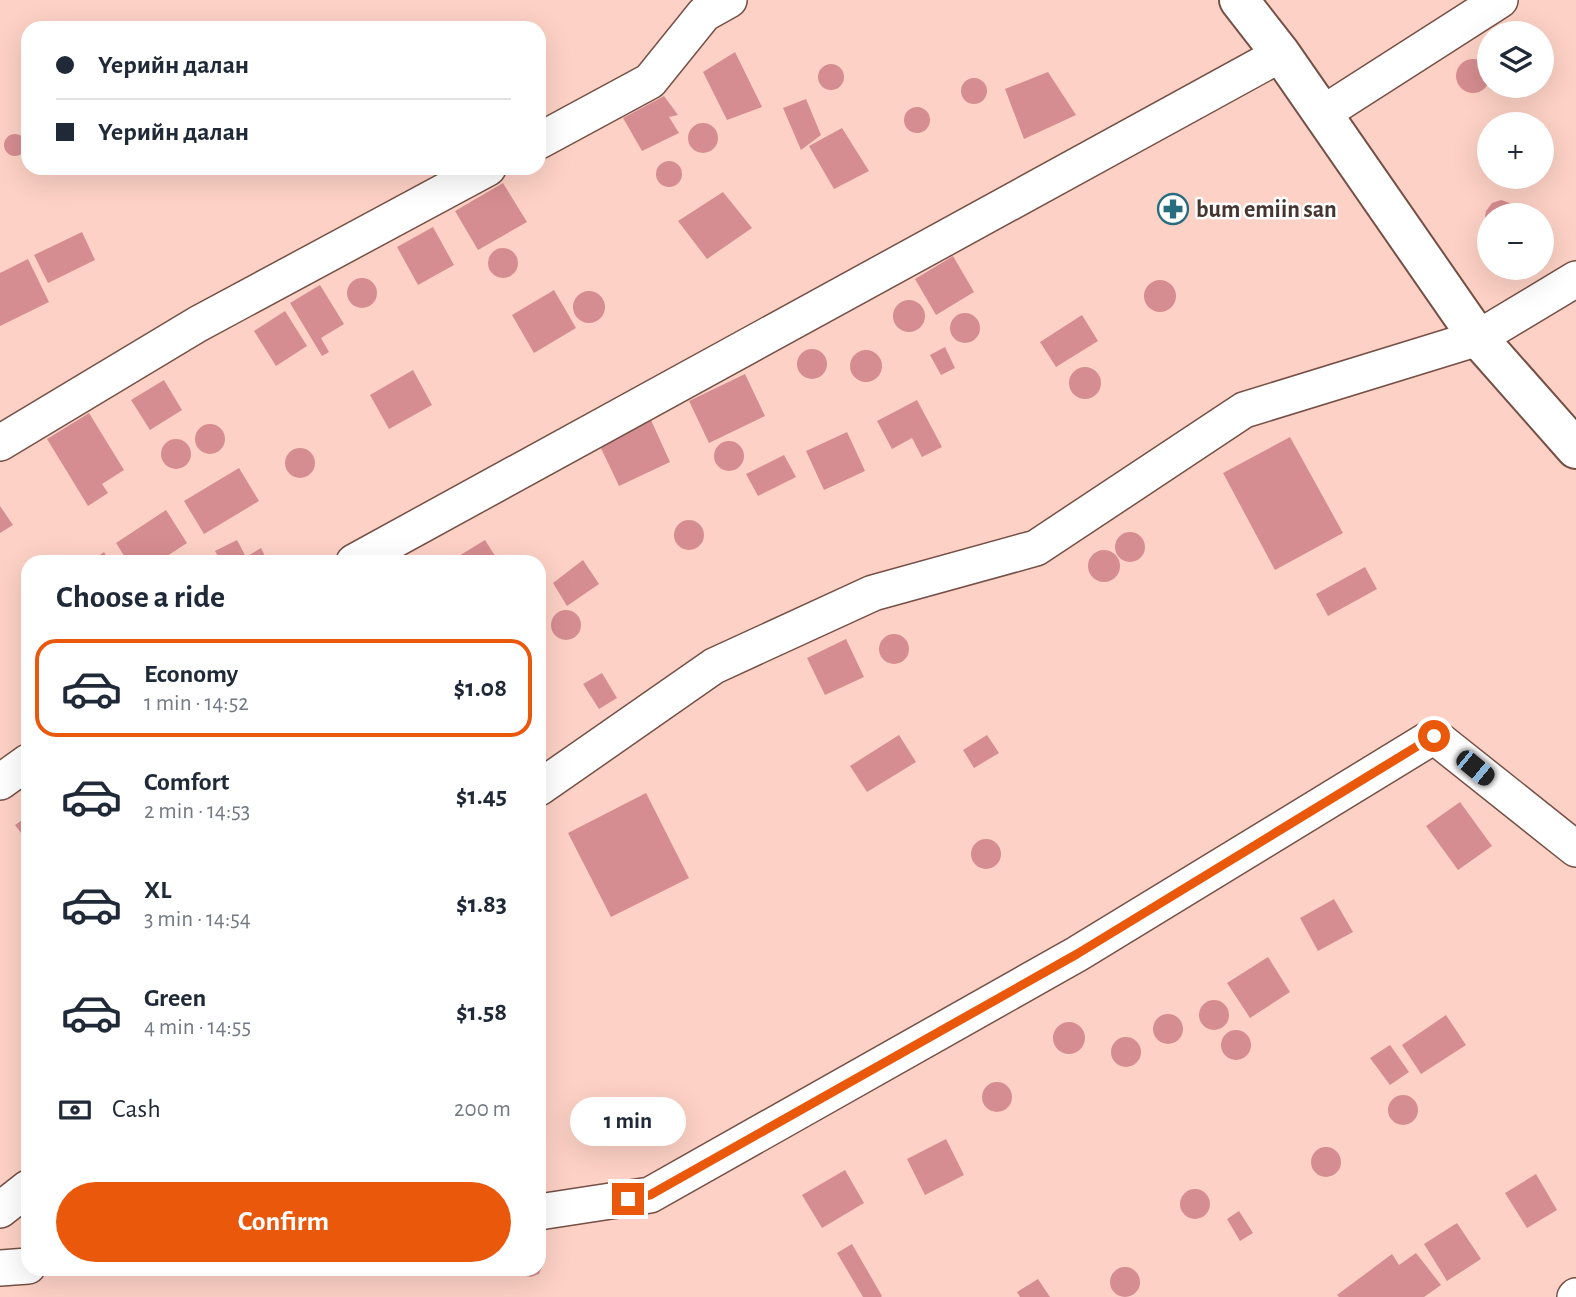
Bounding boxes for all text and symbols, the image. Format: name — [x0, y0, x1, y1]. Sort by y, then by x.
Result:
map controls — [1477, 21, 1554, 280]
button: layers — [1477, 21, 1554, 98]
text: Үерийн далан — [98, 52, 249, 78]
button: + — [1477, 112, 1554, 189]
text: Үерийн далан — [98, 119, 249, 145]
pharmacy icon: bum emiin san — [1156, 192, 1190, 226]
place label: bum emiin san — [1196, 198, 1337, 222]
button: − — [1477, 203, 1554, 280]
text: Choose a ride — [56, 581, 225, 613]
icon: car — [60, 657, 123, 720]
text: Economy — [144, 661, 238, 687]
text: $1.08 — [454, 675, 507, 701]
text: 1 min · 14:52 — [144, 692, 249, 715]
route start — [1418, 720, 1450, 752]
car — [1453, 747, 1498, 789]
icon: car — [60, 765, 123, 828]
text: Comfort — [144, 769, 229, 795]
text: $1.45 — [456, 783, 507, 809]
text: 2 min · 14:53 — [144, 800, 250, 823]
icon: car — [60, 873, 123, 936]
text: XL — [144, 877, 171, 903]
text: $1.83 — [456, 891, 507, 917]
text: 3 min · 14:54 — [144, 908, 251, 931]
icon: car — [60, 981, 123, 1044]
text: Green — [144, 985, 206, 1011]
text: $1.58 — [456, 999, 507, 1025]
text: 4 min · 14:55 — [144, 1016, 251, 1039]
icon: cash — [56, 1091, 94, 1129]
text: Cash — [112, 1096, 161, 1122]
text: 200 m — [454, 1098, 511, 1121]
callout: 1 min — [570, 1098, 686, 1146]
text: 1 min — [604, 1110, 652, 1133]
button: Confirm — [56, 1182, 511, 1262]
route end — [612, 1183, 644, 1215]

